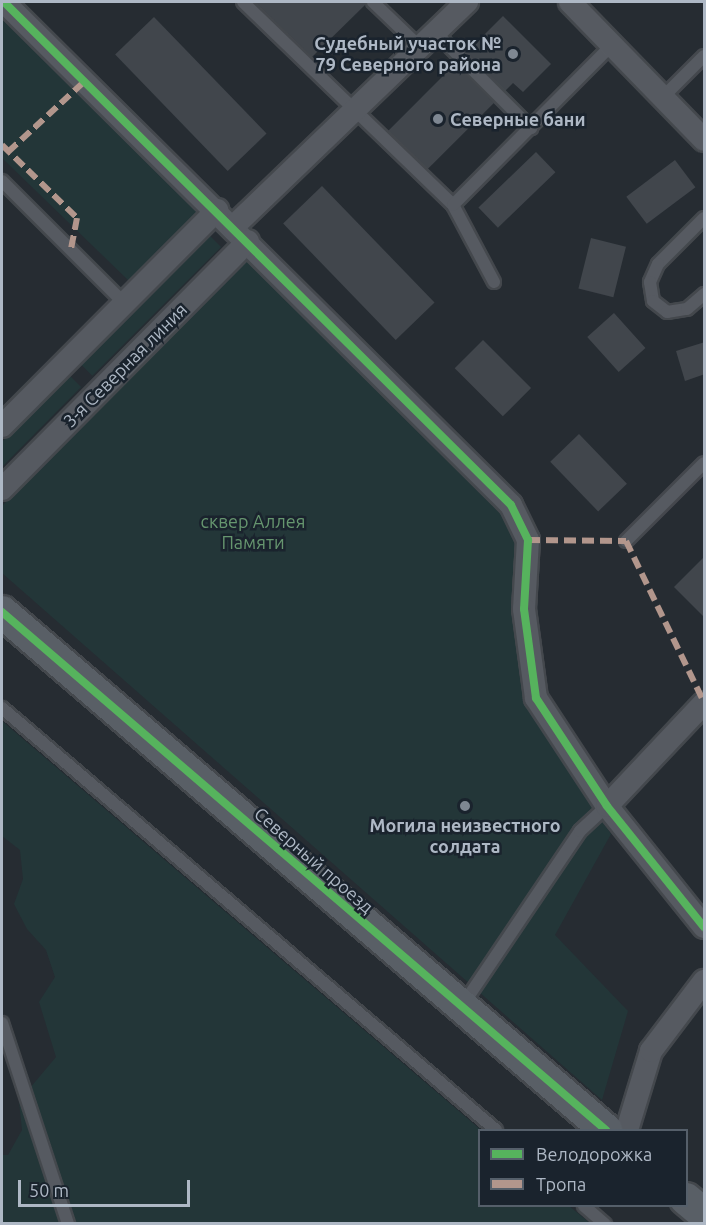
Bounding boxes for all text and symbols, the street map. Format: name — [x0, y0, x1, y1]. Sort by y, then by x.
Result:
place label: Судебный участок № 79 Северного района — [314, 33, 501, 76]
marker: Судебный участок № 79 Северного района — [506, 47, 520, 61]
place label: Северные бани — [450, 108, 586, 130]
marker: Северные бани — [431, 112, 445, 126]
street label: 3-я Северная линия — [59, 299, 191, 431]
park label: сквер Аллея Памяти — [201, 511, 305, 554]
marker: Могила неизвестного солдата — [458, 799, 472, 813]
street label: Северный проезд — [250, 802, 378, 918]
place label: Могила неизвестного солдата — [370, 815, 560, 858]
legend — [478, 1129, 688, 1207]
text: Велодорожка — [536, 1144, 652, 1164]
scale bar — [21, 1168, 194, 1206]
text: Тропа — [536, 1174, 586, 1194]
text: 50 m — [29, 1180, 69, 1200]

